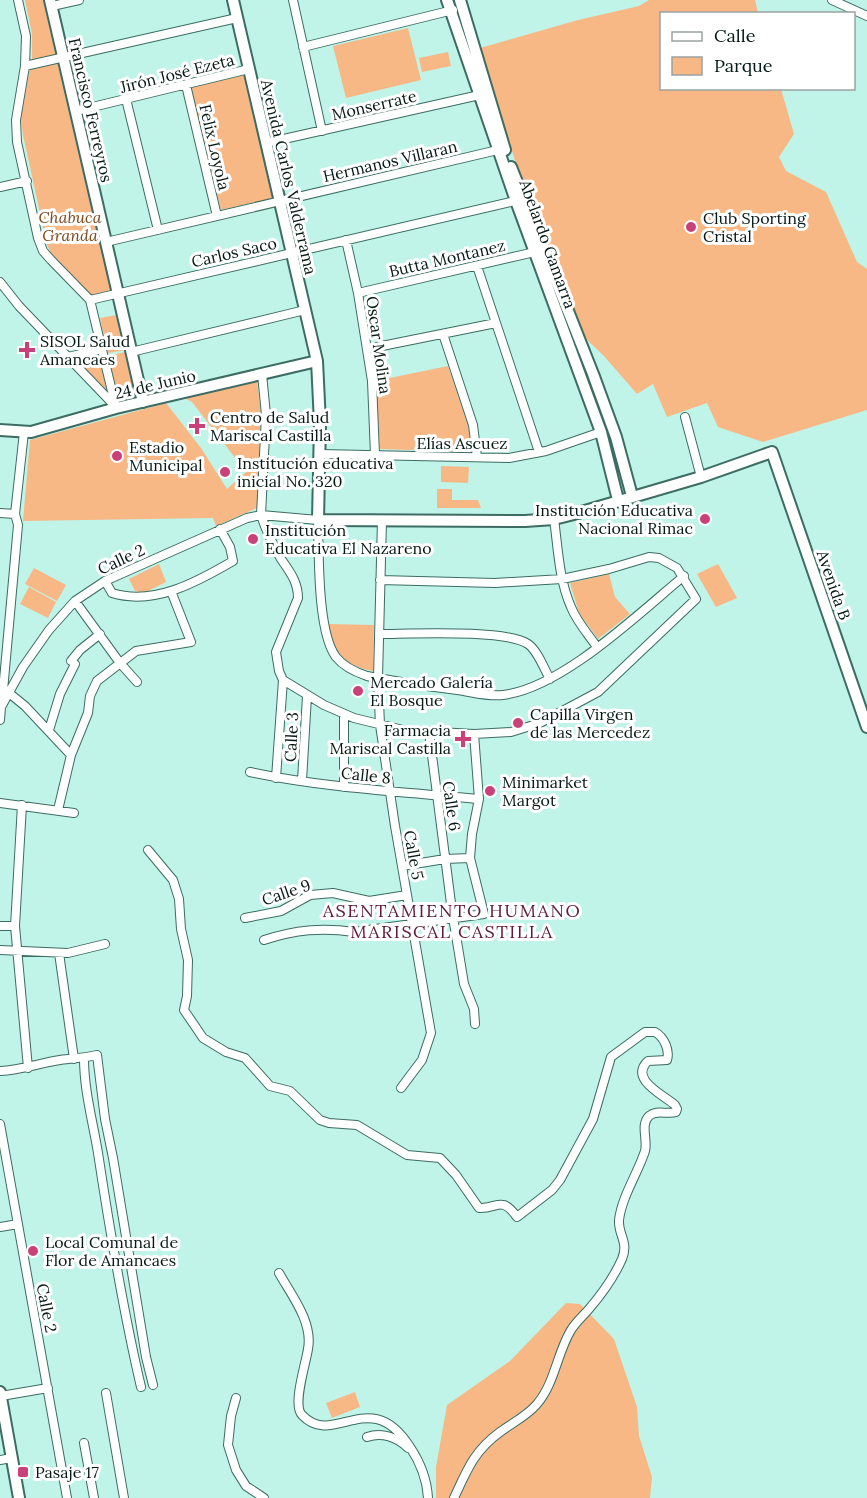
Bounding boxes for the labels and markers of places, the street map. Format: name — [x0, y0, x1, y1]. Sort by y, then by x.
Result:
place label: Club Sporting Cristal — [703, 208, 807, 246]
marker: Club Sporting Cristal — [684, 220, 698, 234]
place label: SISOL Salud Amancaes — [39, 331, 131, 369]
marker: SISOL Salud Amancaes — [18, 341, 36, 359]
place label: Centro de Salud Mariscal Castilla — [210, 407, 332, 445]
marker: Centro de Salud Mariscal Castilla — [188, 417, 206, 435]
place label: Estadio Municipal — [129, 437, 203, 475]
marker: Estadio Municipal — [110, 449, 124, 463]
place label: Institución educativa inicial No. 320 — [237, 453, 394, 491]
marker: Institución educativa inicial No. 320 — [218, 465, 232, 479]
place label: Institución Educativa Nacional Rimac — [535, 500, 693, 538]
marker: Institución Educativa Nacional Rimac — [698, 512, 712, 526]
place label: Institución Educativa El Nazareno — [265, 520, 432, 558]
marker: Institución Educativa El Nazareno — [246, 532, 260, 546]
place label: Mercado Galería El Bosque — [370, 672, 493, 710]
marker: Mercado Galería El Bosque — [351, 684, 365, 698]
place label: Capilla Virgen de las Mercedez — [530, 704, 650, 742]
marker: Capilla Virgen de las Mercedez — [511, 716, 525, 730]
place label: Farmacia Mariscal Castilla — [329, 720, 451, 758]
marker: Farmacia Mariscal Castilla — [456, 732, 470, 746]
place label: Minimarket Margot — [502, 772, 589, 810]
marker: Minimarket Margot — [483, 784, 497, 798]
place label: Local Comunal de Flor de Amancaes — [45, 1232, 178, 1270]
marker: Local Comunal de Flor de Amancaes — [26, 1244, 40, 1258]
place label: Pasaje 17 — [35, 1462, 99, 1482]
marker: Pasaje 17 — [16, 1465, 30, 1479]

